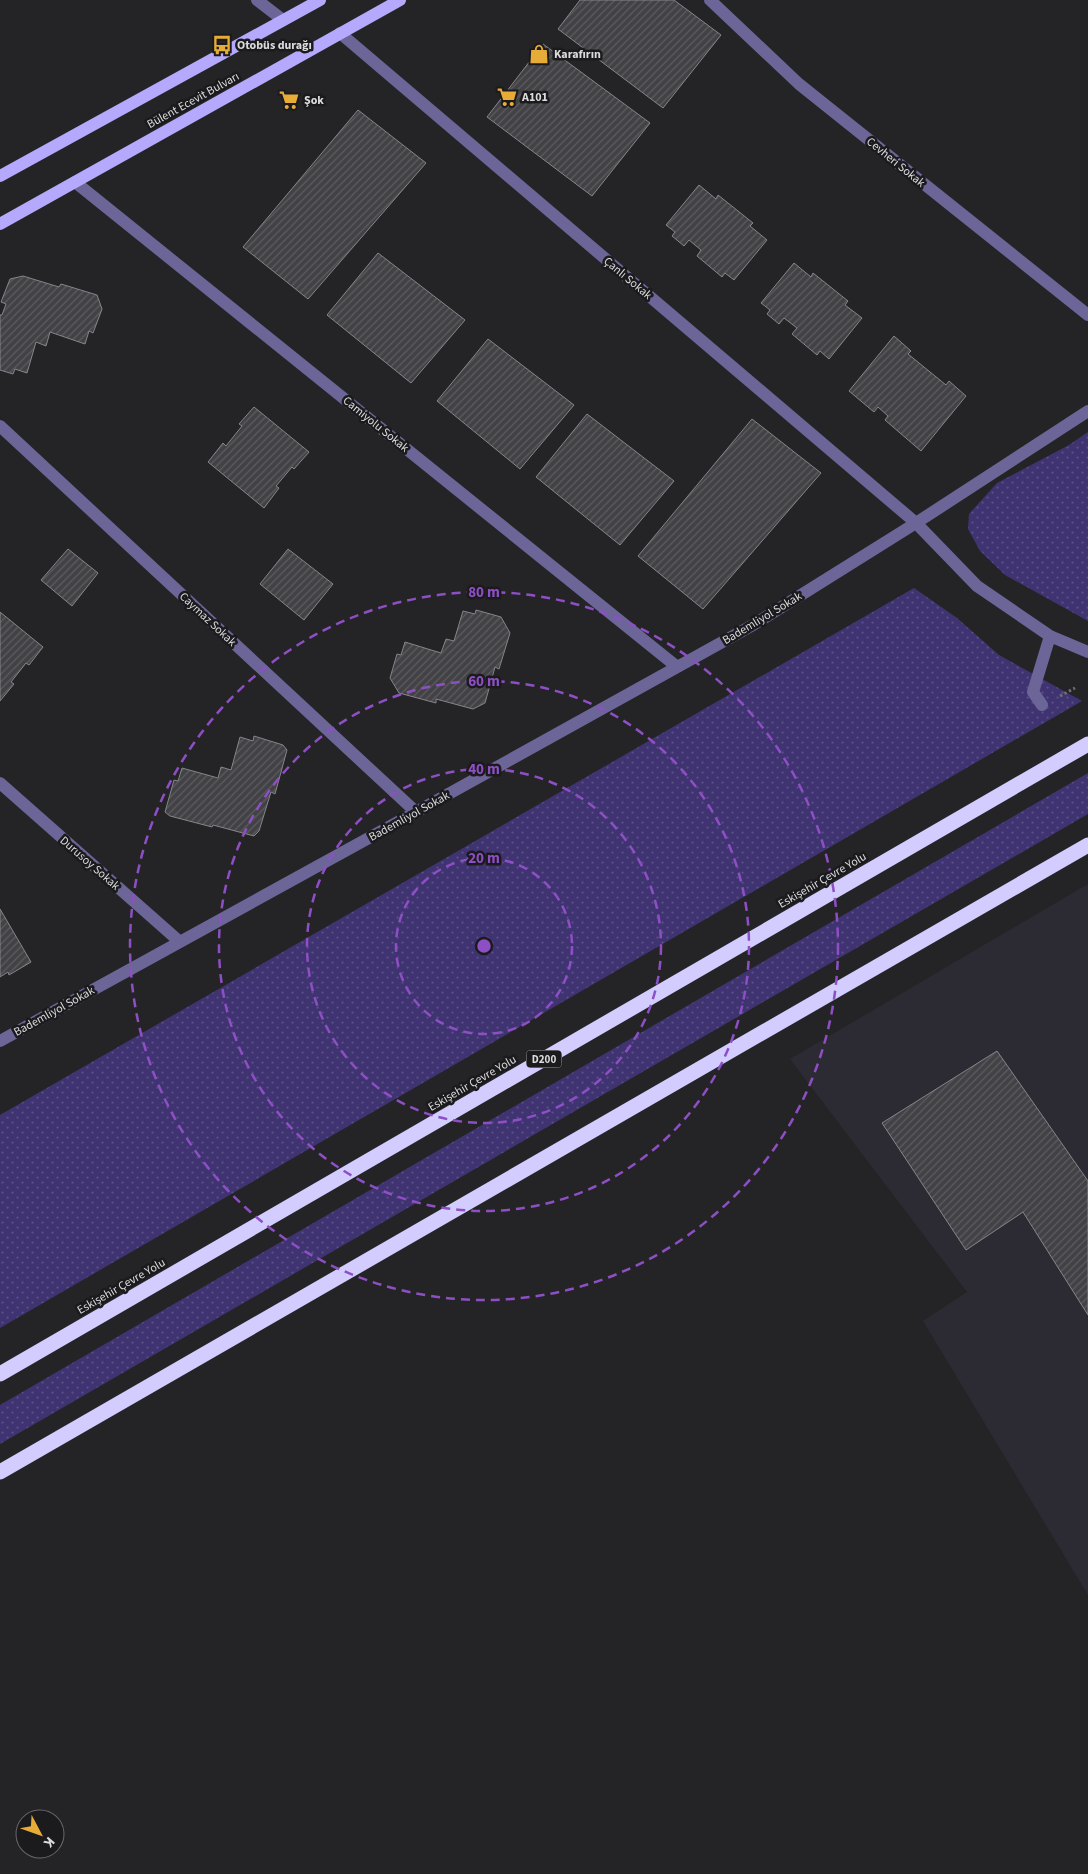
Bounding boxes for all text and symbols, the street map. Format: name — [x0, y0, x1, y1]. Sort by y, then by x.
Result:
bus stop icon: Otobüs durağı — [211, 34, 233, 56]
place label: Otobüs durağı — [237, 37, 312, 54]
shop icon: Karafırın — [528, 43, 550, 65]
place label: Karafırın — [554, 46, 601, 63]
street label: Bülent Ecevit Bulvarı — [144, 68, 243, 133]
supermarket icon: A101 — [496, 86, 518, 108]
supermarket icon: Şok — [278, 89, 300, 111]
place label: A101 — [521, 89, 548, 106]
place label: Şok — [304, 92, 324, 109]
street label: Cevheri Sokak — [863, 133, 929, 191]
street label: Çanlı Sokak — [600, 253, 656, 304]
street label: Camiyolu Sokak — [339, 392, 412, 456]
text: 80 m — [468, 582, 500, 603]
street label: Caymaz Sokak — [175, 588, 240, 650]
street label: Bademliyol Sokak — [719, 588, 805, 649]
text: 60 m — [468, 671, 500, 692]
text: 40 m — [468, 759, 500, 780]
street label: Bademliyol Sokak — [366, 787, 453, 846]
street label: Durusoy Sokak — [56, 832, 124, 894]
text: 20 m — [468, 848, 500, 869]
street label: Eskişehir Çevre Yolu — [775, 848, 870, 913]
centre of rings — [475, 937, 493, 955]
street label: Bademliyol Sokak — [11, 982, 98, 1041]
road number: D200 — [526, 1050, 562, 1068]
street label: Eskişehir Çevre Yolu — [425, 1051, 520, 1116]
street label: Eskişehir Çevre Yolu — [74, 1254, 169, 1319]
north arrow — [15, 1809, 65, 1859]
text: K — [38, 1832, 59, 1852]

